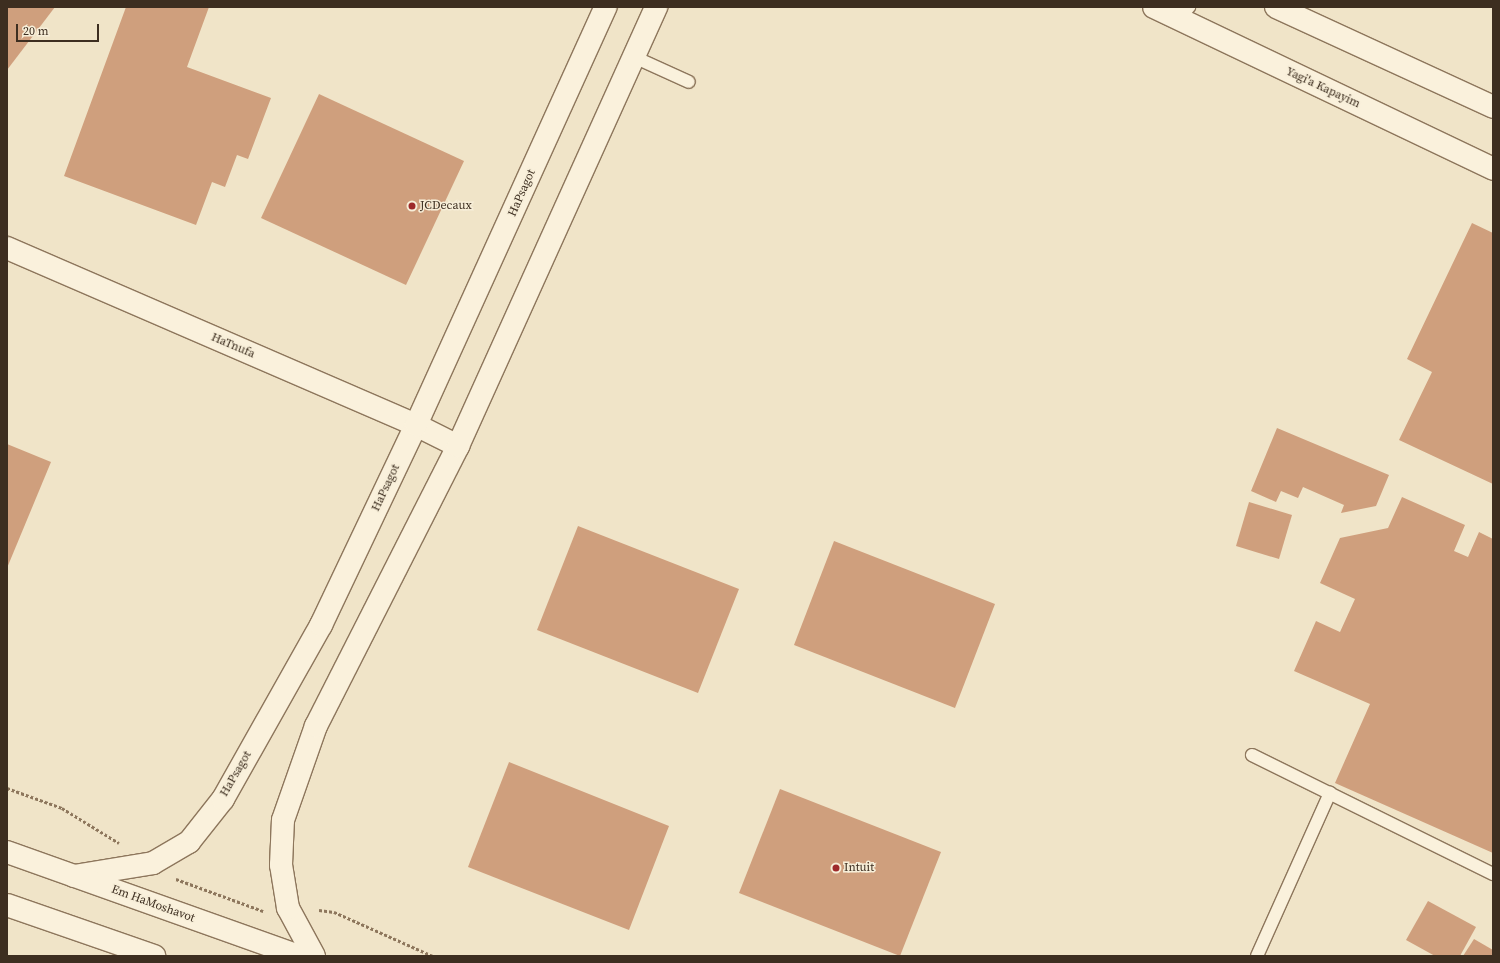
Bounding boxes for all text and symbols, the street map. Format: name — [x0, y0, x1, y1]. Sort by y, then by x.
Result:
scale bar — [18, 16, 101, 42]
text: 20 m — [23, 23, 49, 39]
street label: Yagi'a Kapayim — [1284, 64, 1362, 112]
street label: HaPsagot — [505, 167, 539, 219]
place label: JCDecaux — [420, 199, 472, 213]
marker: JCDecaux — [407, 201, 417, 211]
street label: HaTnufa — [209, 330, 257, 362]
street label: HaPsagot — [369, 462, 403, 514]
street label: HaPsagot — [217, 749, 255, 799]
place label: Intuit — [844, 861, 874, 875]
marker: Intuit — [831, 863, 841, 873]
street label: Em HaMoshavot — [109, 882, 197, 926]

